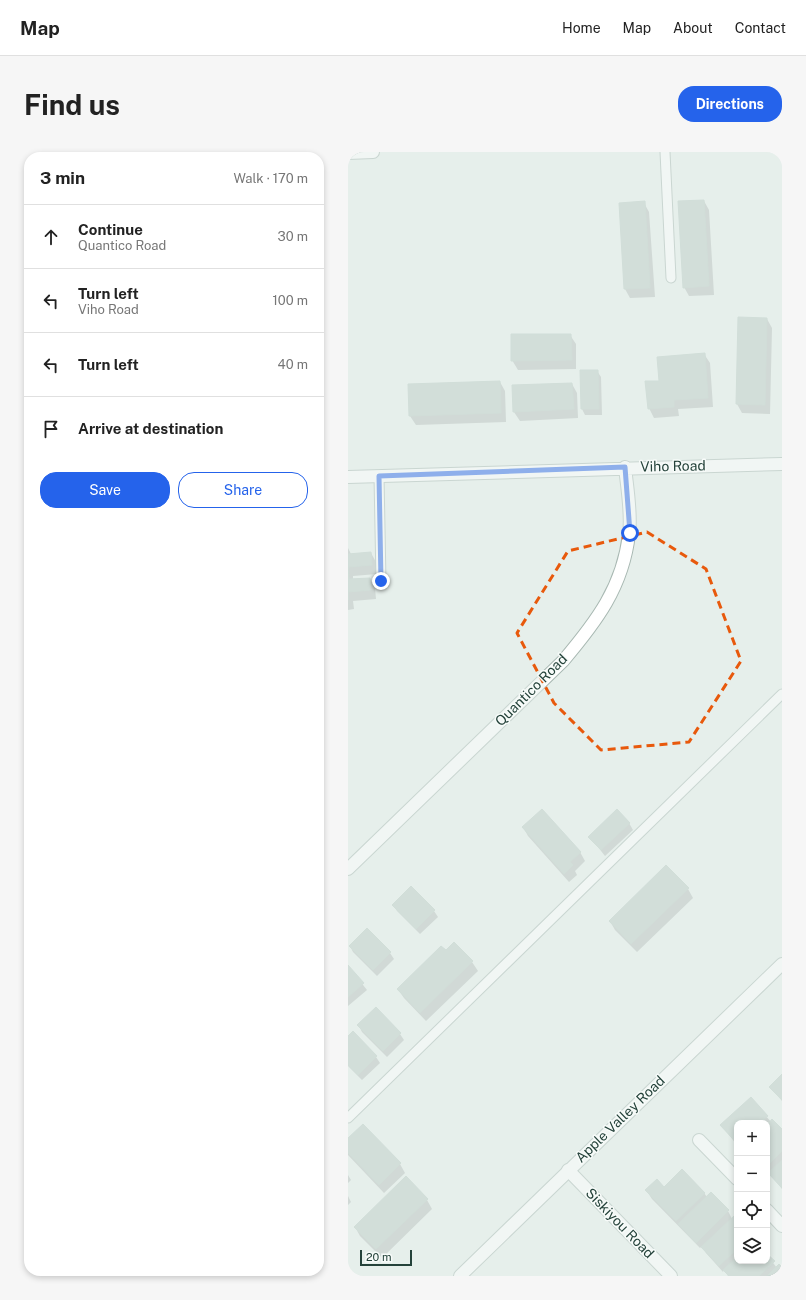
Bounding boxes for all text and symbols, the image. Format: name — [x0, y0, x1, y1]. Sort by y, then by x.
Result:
text: Map — [20, 17, 60, 39]
text: Home — [562, 20, 601, 36]
text: Map — [623, 20, 651, 36]
text: About — [673, 20, 713, 36]
text: Contact — [735, 20, 786, 36]
button: Directions — [678, 86, 782, 122]
text: Find us — [24, 88, 120, 121]
text: 3 min — [40, 168, 85, 188]
text: Walk · 170 m — [233, 171, 308, 186]
text: Continue — [78, 221, 143, 238]
icon: ahead — [40, 226, 62, 248]
text: 30 m — [278, 229, 308, 244]
text: Quantico Road — [78, 238, 166, 253]
text: Turn left — [78, 285, 139, 302]
icon: left — [40, 290, 62, 312]
text: 100 m — [272, 293, 308, 308]
text: Viho Road — [78, 302, 139, 317]
icon: left — [40, 354, 62, 376]
text: Turn left — [78, 356, 139, 373]
text: 40 m — [277, 357, 308, 372]
icon: arrive — [40, 418, 62, 440]
text: Arrive at destination — [78, 420, 223, 437]
street label: Viho Road — [640, 457, 706, 475]
button: Save — [40, 472, 170, 508]
button: Share — [178, 472, 308, 508]
route start — [621, 524, 639, 542]
route end — [372, 572, 390, 590]
street label: Quantico Road — [492, 651, 570, 729]
street label: Apple Valley Road — [572, 1072, 668, 1166]
map controls — [734, 1120, 770, 1264]
button: + — [734, 1120, 770, 1156]
button: − — [734, 1156, 770, 1192]
street label: Siskiyou Road — [583, 1185, 657, 1261]
button: locate — [734, 1192, 770, 1228]
button: layers — [734, 1228, 770, 1264]
scale bar — [360, 1248, 412, 1267]
text: 20 m — [366, 1251, 391, 1263]

